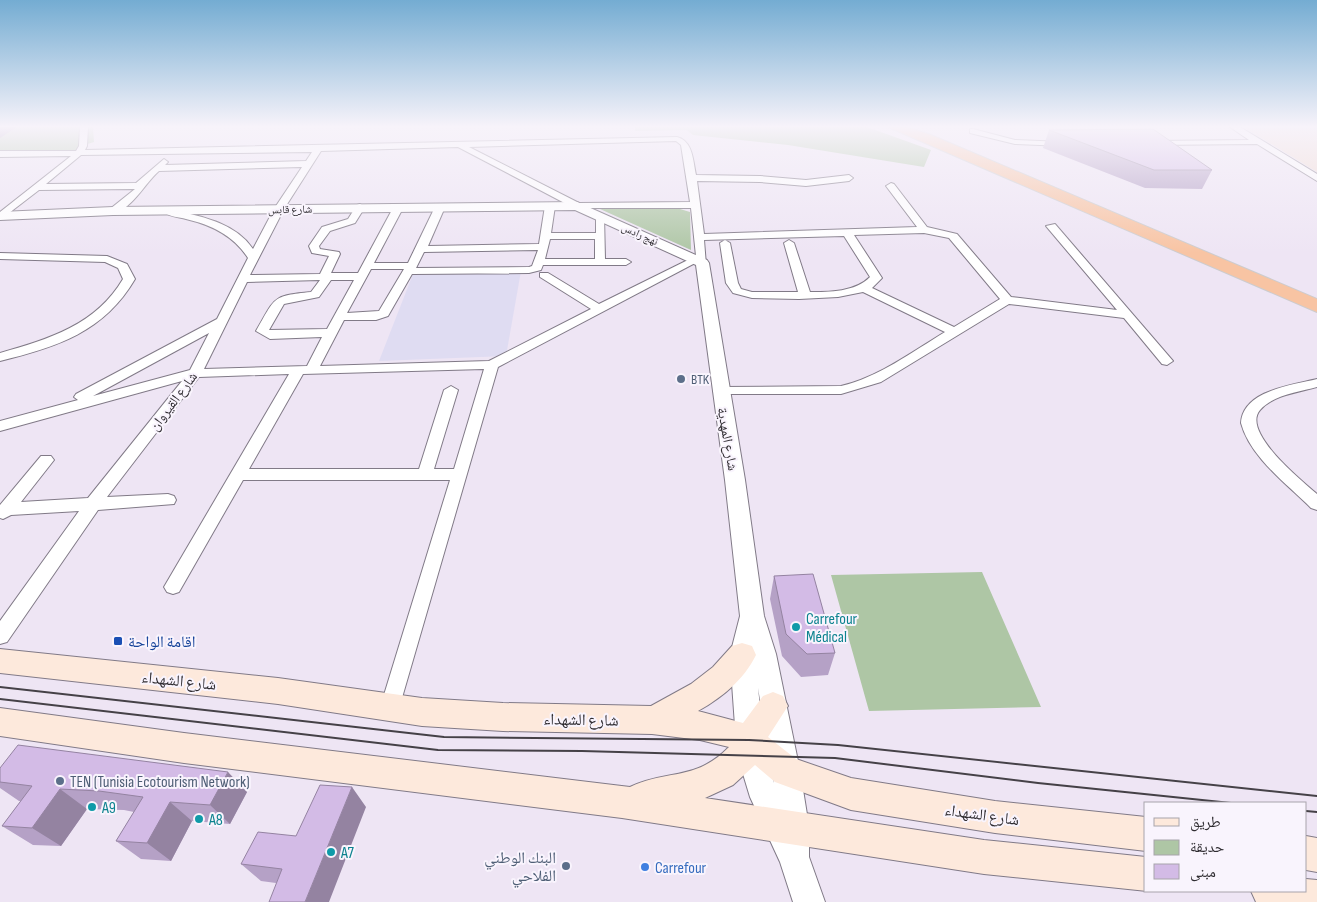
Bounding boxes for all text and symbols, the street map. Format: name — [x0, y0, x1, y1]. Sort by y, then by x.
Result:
street label: شارع قابس — [268, 203, 312, 216]
street label: نهج رادس — [619, 221, 660, 248]
street label: شارع القيروان — [146, 368, 202, 435]
place label: BTK — [691, 371, 710, 388]
marker: BTK — [675, 373, 687, 385]
street label: شارع المهدية — [713, 406, 741, 472]
place label: Carrefour Médical — [806, 610, 858, 647]
marker: Carrefour Médical — [790, 621, 802, 633]
place label: اقامة الواحة — [128, 633, 196, 652]
marker: اقامة الواحة — [112, 635, 124, 647]
street label: شارع الشهداء — [140, 668, 217, 695]
street label: شارع الشهداء — [543, 710, 619, 731]
place label: TEN (Tunisia Ecotourism Network) — [70, 773, 250, 792]
marker: TEN (Tunisia Ecotourism Network) — [54, 775, 66, 787]
place label: A9 — [101, 799, 116, 818]
marker: A9 — [86, 801, 98, 813]
street label: شارع الشهداء — [943, 801, 1020, 830]
legend — [1144, 802, 1307, 892]
place label: A8 — [208, 811, 223, 830]
marker: A8 — [193, 813, 205, 825]
text: طريق — [1190, 813, 1221, 832]
text: حديقة — [1190, 838, 1225, 857]
place label: A7 — [340, 844, 355, 863]
marker: A7 — [325, 846, 337, 858]
place label: البنك الوطني الفلاحي — [484, 849, 556, 888]
place label: Carrefour — [655, 859, 707, 878]
marker: البنك الوطني الفلاحي — [560, 860, 572, 872]
marker: Carrefour — [639, 861, 651, 873]
text: مبنى — [1190, 863, 1216, 882]

